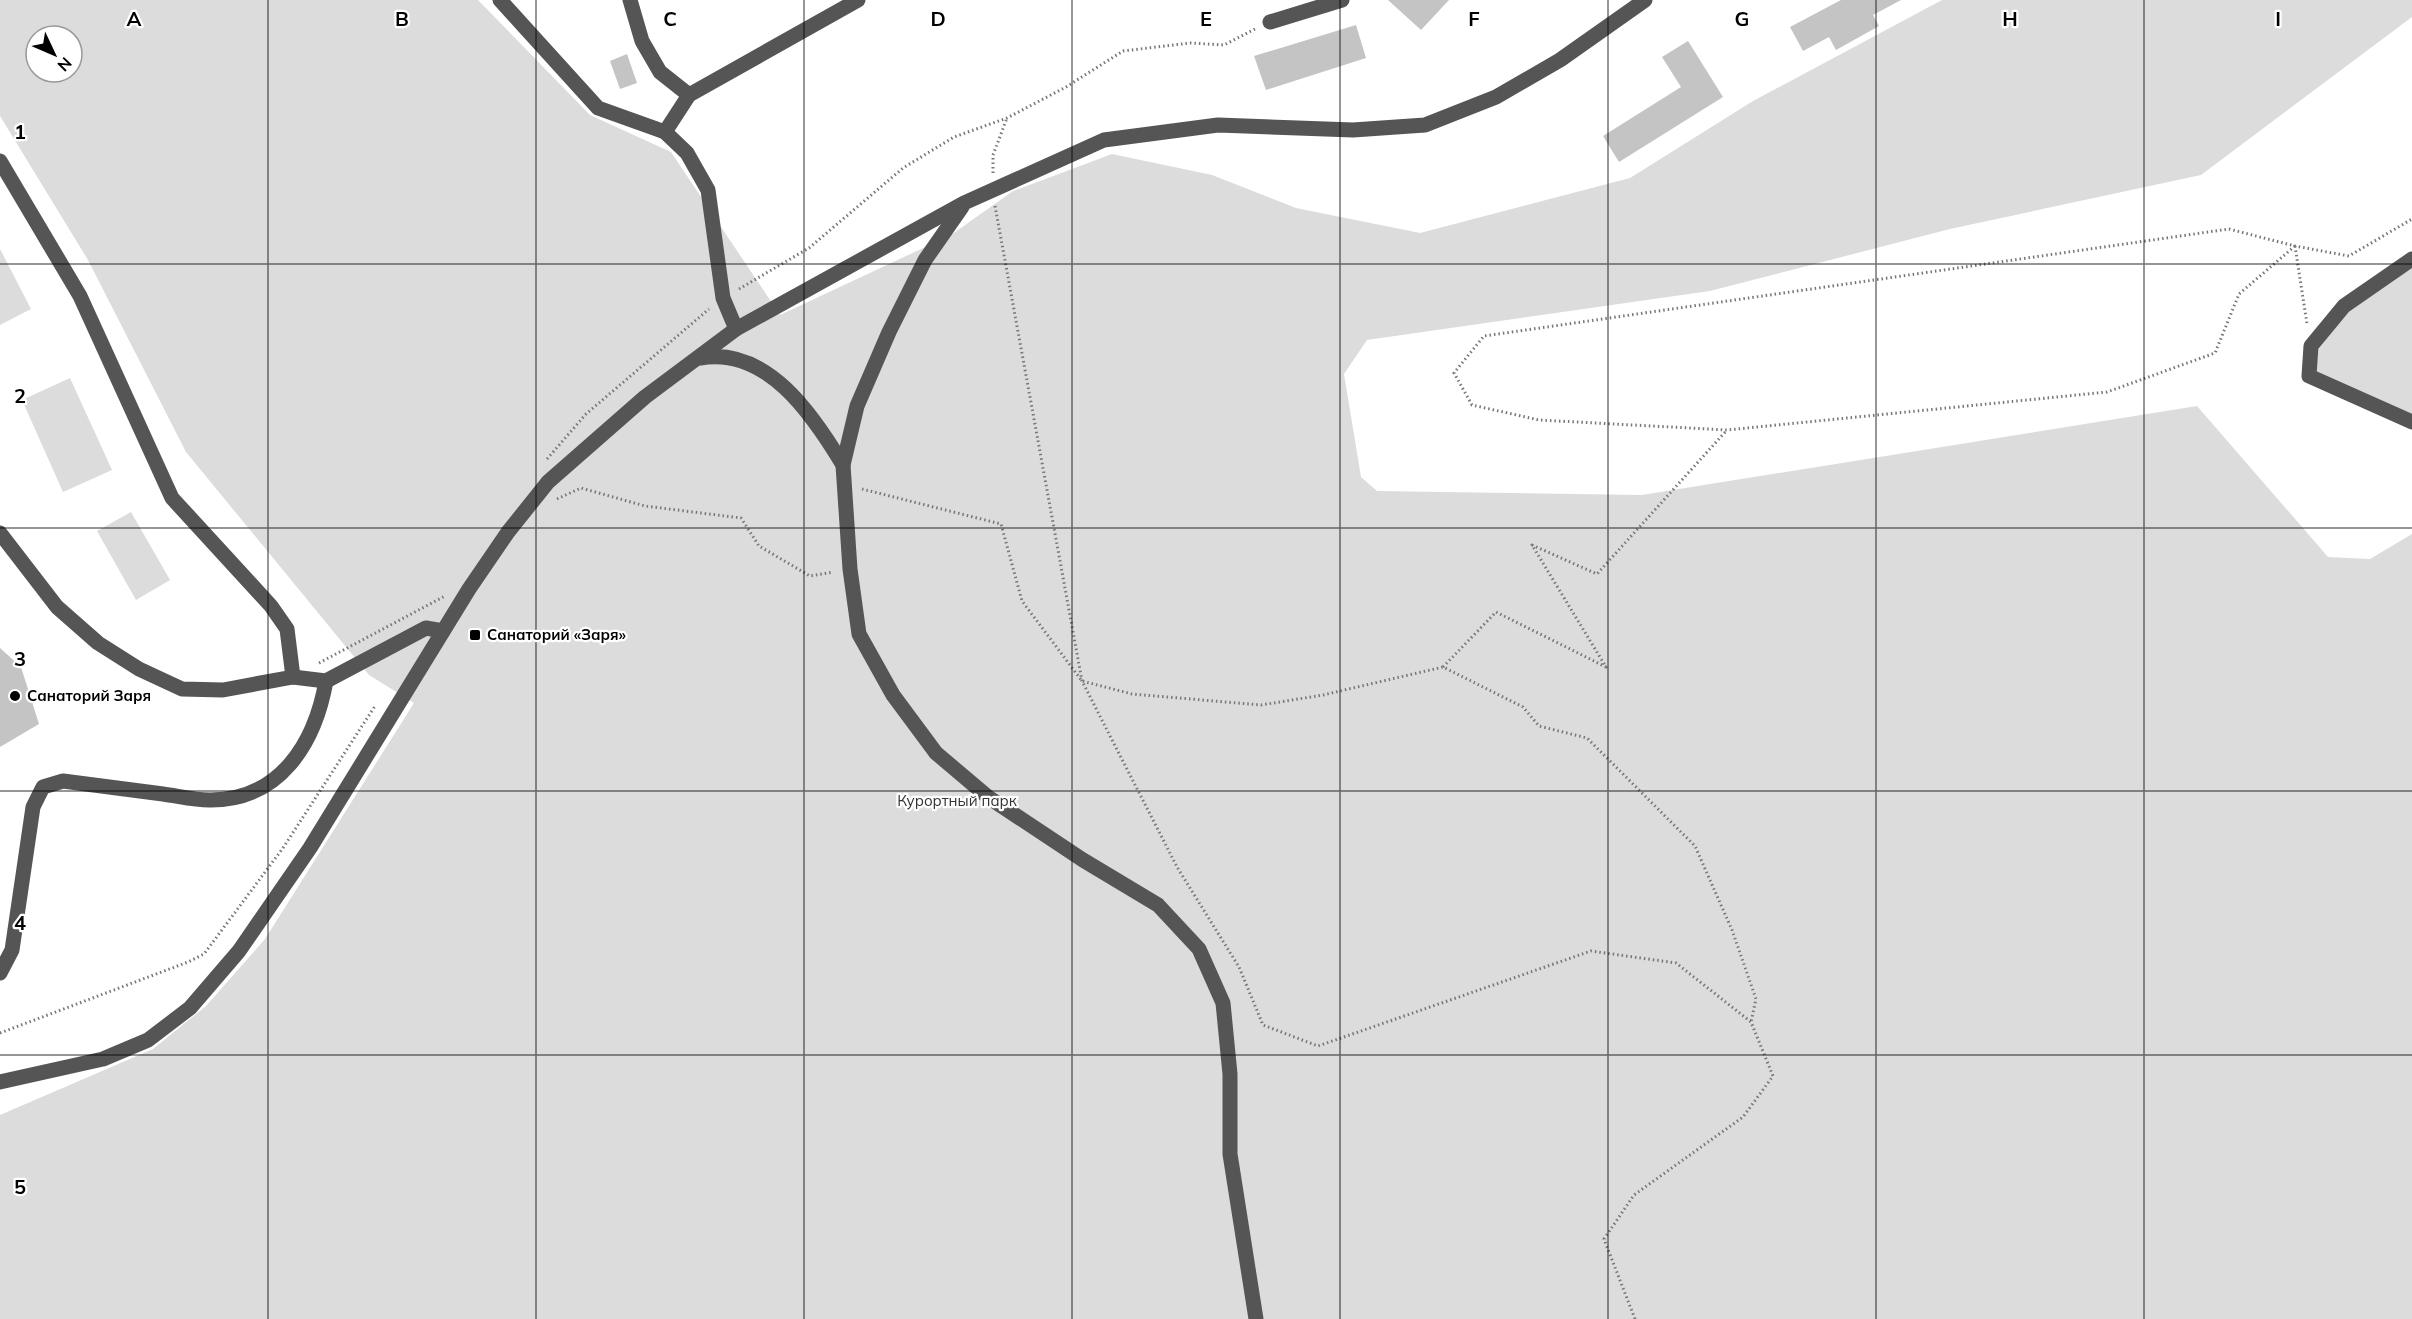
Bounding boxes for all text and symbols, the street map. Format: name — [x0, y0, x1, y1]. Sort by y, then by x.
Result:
text: A — [127, 6, 142, 31]
text: B — [395, 6, 409, 31]
text: C — [663, 6, 677, 31]
text: D — [930, 6, 946, 31]
text: E — [1200, 6, 1212, 31]
text: F — [1468, 6, 1480, 31]
text: G — [1735, 6, 1749, 31]
text: H — [2002, 6, 2018, 31]
text: I — [2275, 6, 2281, 31]
north arrow — [24, 24, 84, 84]
text: N — [53, 53, 76, 76]
text: 1 — [14, 119, 26, 144]
text: 2 — [14, 383, 26, 408]
place label: Санаторий «Заря» — [487, 625, 626, 644]
marker: Санаторий «Заря» — [468, 628, 482, 642]
text: 3 — [14, 646, 26, 671]
place label: Санаторий Заря — [27, 686, 151, 705]
marker: Санаторий Заря — [8, 689, 22, 703]
park label: Курортный парк — [897, 791, 1018, 810]
text: 4 — [14, 910, 26, 935]
text: 5 — [14, 1174, 26, 1199]

